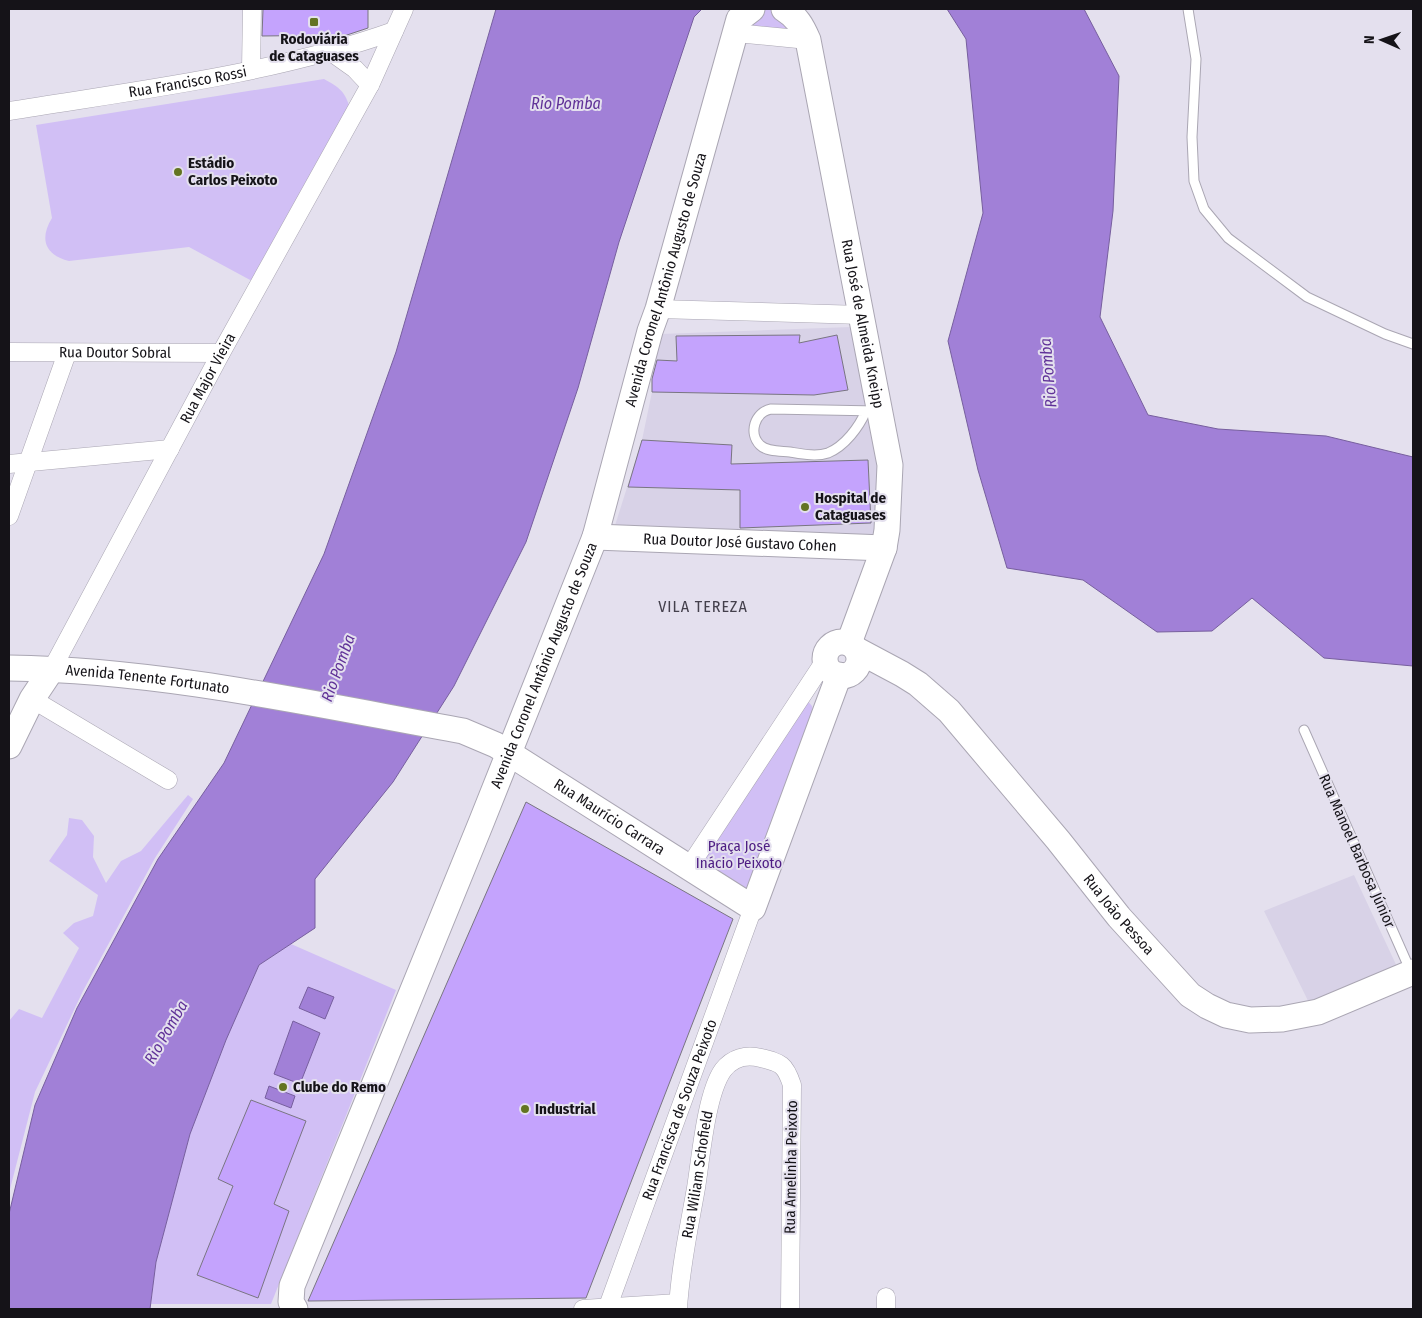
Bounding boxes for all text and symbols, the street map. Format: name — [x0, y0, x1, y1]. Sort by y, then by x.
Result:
north arrow — [1357, 15, 1407, 65]
marker: Rodoviária de Cataguases — [308, 16, 320, 28]
place label: Rodoviária de Cataguases — [269, 30, 359, 65]
text: N — [1361, 35, 1378, 44]
street label: Rua Francisco Rossi — [127, 62, 248, 101]
water label: Rio Pomba — [531, 94, 601, 113]
street label: Avenida Coronel Antônio Augusto de Souza — [621, 151, 710, 409]
place label: Estádio Carlos Peixoto — [188, 154, 277, 189]
marker: Estádio Carlos Peixoto — [172, 166, 184, 178]
street label: Rua José de Almeida Kneipp — [838, 238, 888, 410]
street label: Rua Major Vieira — [176, 330, 239, 426]
water label: Rio Pomba — [1035, 337, 1061, 409]
street label: Rua Doutor Sobral — [59, 343, 171, 362]
place label: Hospital de Cataguases — [815, 489, 886, 524]
marker: Hospital de Cataguases — [799, 501, 811, 513]
street label: Rua Doutor José Gustavo Cohen — [643, 530, 837, 555]
street label: Avenida Coronel Antônio Augusto de Souza — [487, 540, 601, 791]
district label: VILA TEREZA — [658, 597, 748, 616]
water label: Rio Pomba — [317, 632, 359, 704]
street label: Avenida Tenente Fortunato — [65, 661, 231, 698]
street label: Rua Manoel Barbosa Júnior — [1315, 771, 1399, 931]
street label: Rua Maurício Carrara — [551, 775, 668, 859]
park label: Praça José Inácio Peixoto — [696, 837, 782, 872]
street label: Rua João Pessoa — [1080, 870, 1158, 959]
water label: Rio Pomba — [140, 997, 192, 1067]
street label: Rua Francisca de Souza Peixoto — [638, 1017, 721, 1203]
place label: Clube do Remo — [293, 1078, 386, 1096]
marker: Clube do Remo — [277, 1081, 289, 1093]
place label: Industrial — [535, 1100, 596, 1118]
street label: Rua Amelinha Peixoto — [781, 1100, 801, 1234]
marker: Industrial — [519, 1103, 531, 1115]
street label: Rua Wiliam Schofield — [678, 1109, 717, 1240]

